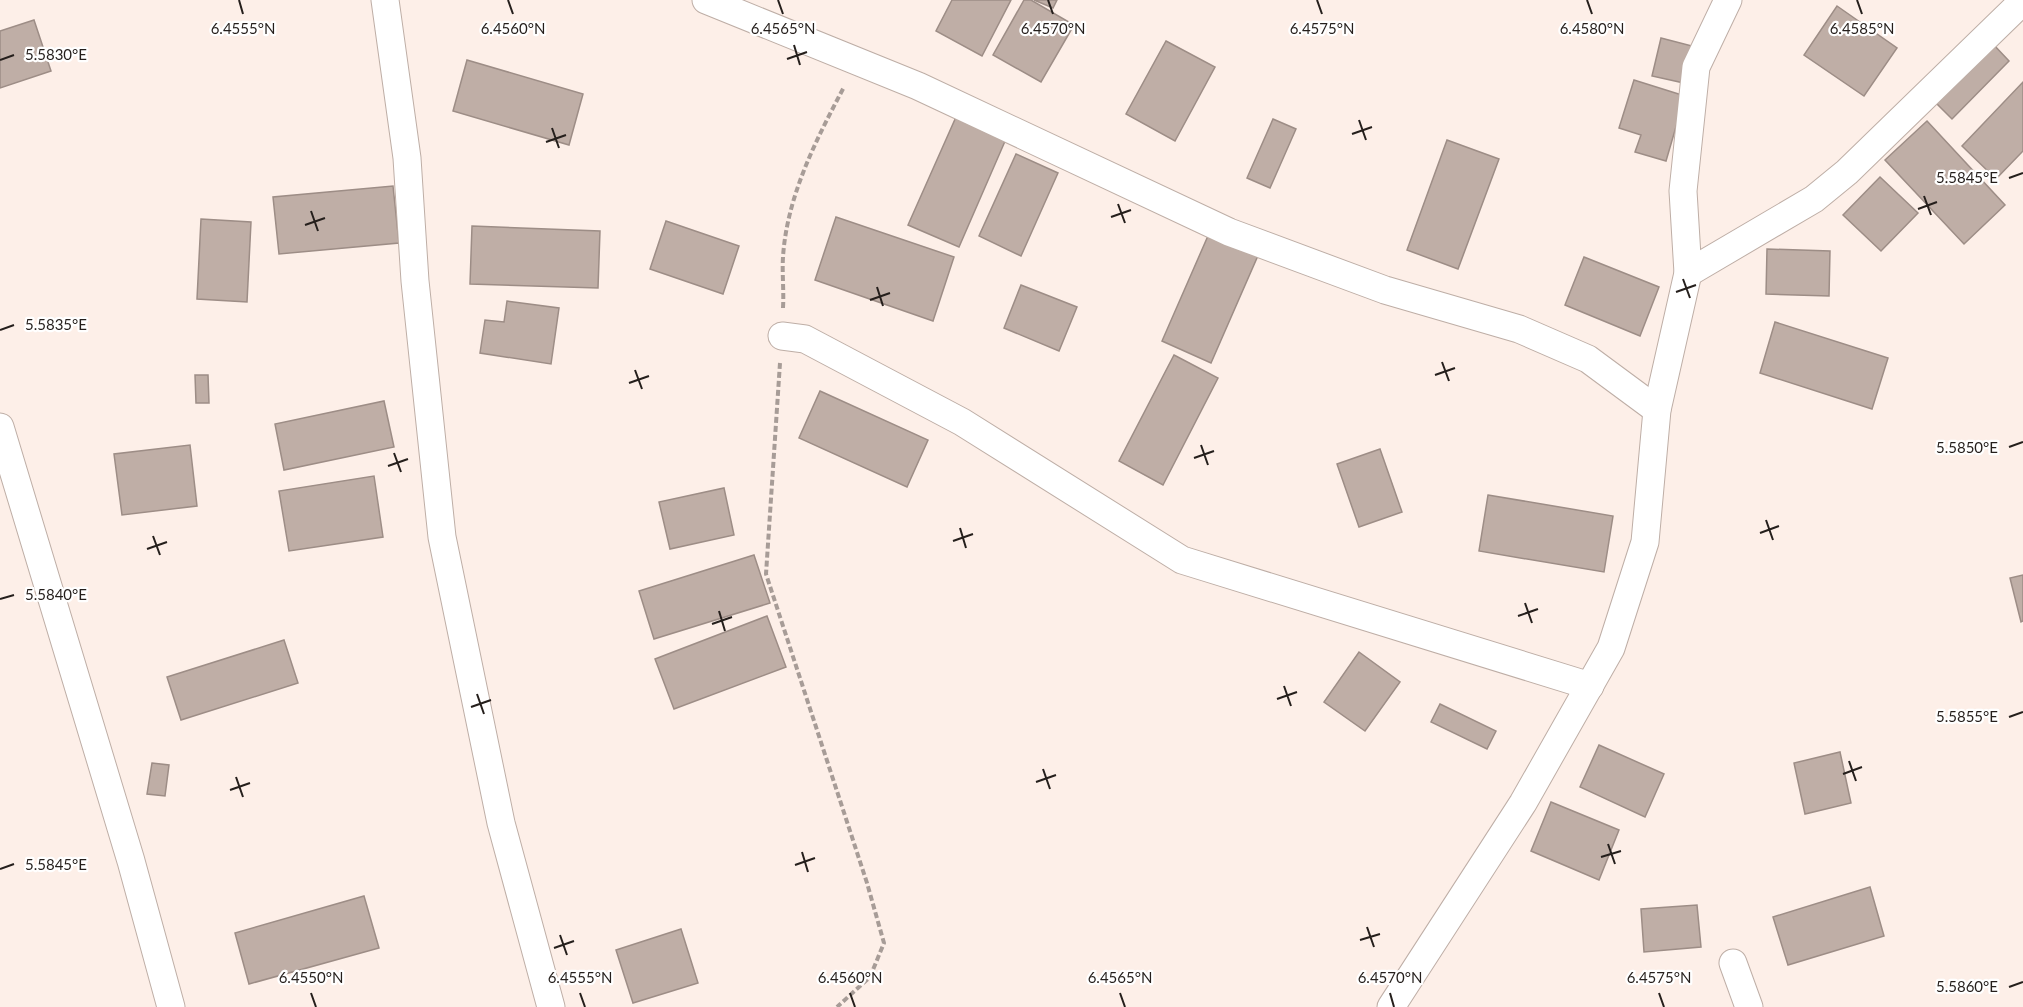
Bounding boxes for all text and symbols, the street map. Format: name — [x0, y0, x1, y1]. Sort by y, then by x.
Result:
text: 6.4555°N — [211, 19, 275, 37]
text: 6.4560°N — [481, 19, 545, 37]
text: 6.4565°N — [751, 19, 815, 37]
text: 6.4570°N — [1021, 19, 1085, 37]
text: 6.4575°N — [1290, 19, 1354, 37]
text: 6.4580°N — [1560, 19, 1624, 37]
text: 6.4585°N — [1830, 19, 1894, 37]
text: 5.5830°E — [25, 45, 87, 63]
text: 5.5845°E — [1936, 168, 1998, 186]
text: 5.5835°E — [25, 315, 87, 333]
text: 5.5850°E — [1936, 438, 1998, 456]
text: 5.5840°E — [25, 585, 87, 603]
text: 5.5855°E — [1936, 707, 1998, 725]
text: 5.5845°E — [25, 855, 87, 873]
text: 6.4550°N — [279, 968, 343, 986]
text: 6.4555°N — [548, 968, 612, 986]
text: 6.4560°N — [818, 968, 882, 986]
text: 6.4565°N — [1088, 968, 1152, 986]
text: 6.4570°N — [1358, 968, 1422, 986]
text: 6.4575°N — [1627, 968, 1691, 986]
text: 5.5860°E — [1936, 977, 1998, 995]

